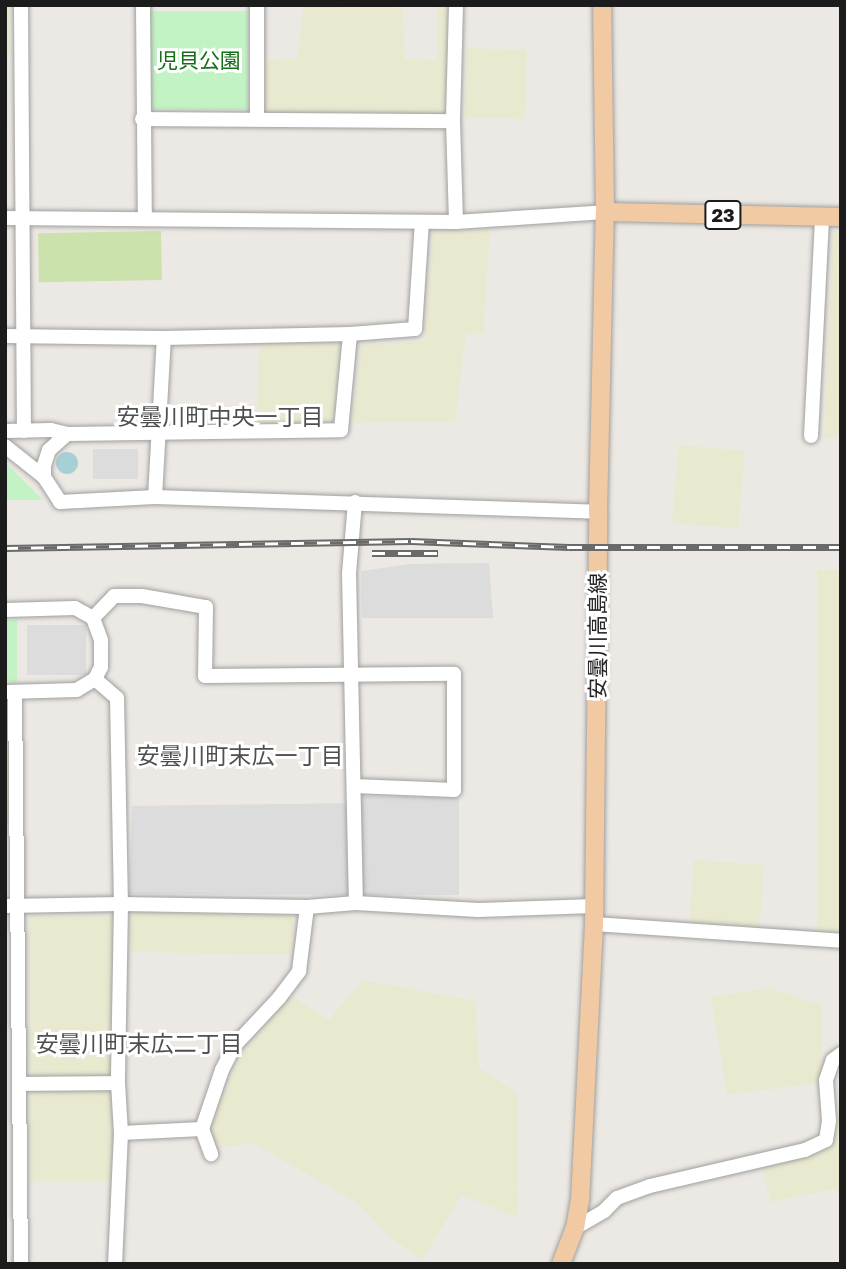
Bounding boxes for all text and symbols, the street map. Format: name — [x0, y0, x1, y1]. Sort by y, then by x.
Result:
park label: 児貝公園 — [157, 47, 241, 73]
road number: 23 — [704, 200, 742, 230]
district label: 安曇川町中央一丁目 — [117, 402, 323, 430]
street label: 安曇川高島線 — [584, 573, 610, 699]
district label: 安曇川町末広一丁目 — [137, 741, 343, 769]
district label: 安曇川町末広二丁目 — [36, 1029, 242, 1057]

